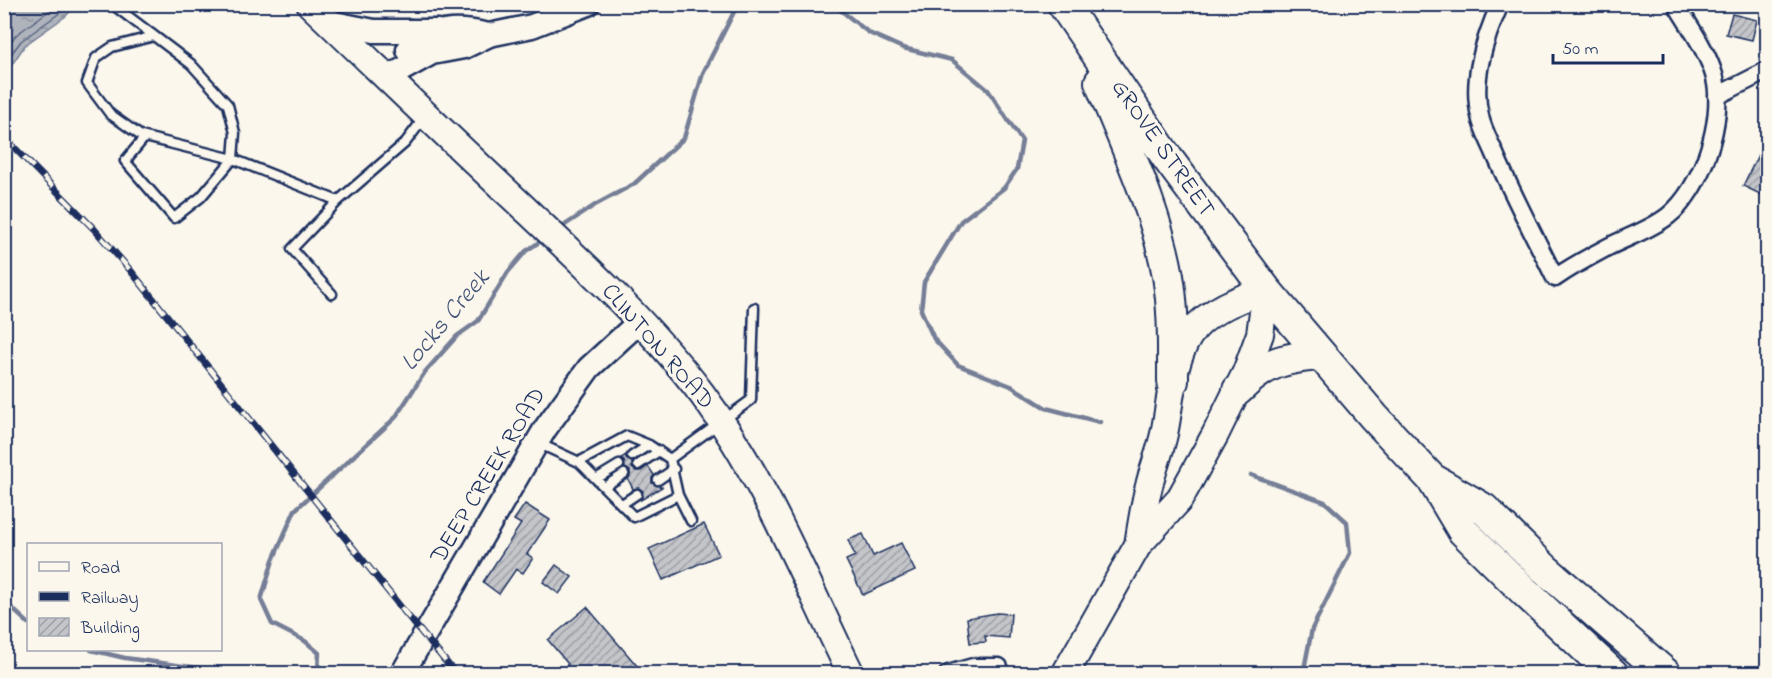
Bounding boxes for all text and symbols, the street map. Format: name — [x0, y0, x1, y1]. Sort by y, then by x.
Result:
scale bar — [1553, 27, 1662, 65]
text: 50 m — [1562, 37, 1599, 63]
street label: GROVE STREET — [1101, 73, 1223, 225]
water label: Locks Creek — [392, 261, 501, 380]
street label: CLINTON ROAD — [592, 276, 722, 418]
street label: DEEP CREEK ROAD — [422, 381, 556, 572]
legend — [27, 543, 222, 651]
text: Road — [81, 556, 120, 582]
text: Railway — [81, 586, 138, 612]
text: Building — [80, 616, 140, 643]

